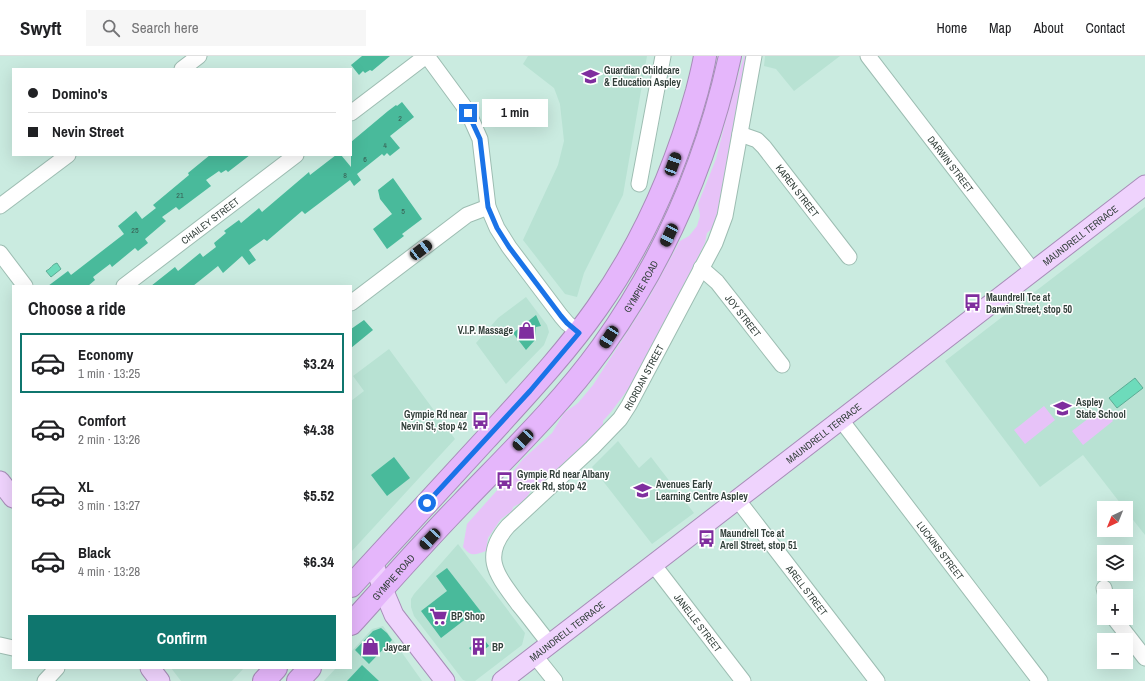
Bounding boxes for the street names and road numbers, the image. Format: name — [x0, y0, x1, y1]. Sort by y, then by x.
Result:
street label: DARWIN STREET — [925, 133, 977, 195]
street label: KAREN STREET — [773, 162, 822, 219]
street label: CHAILEY STREET — [178, 194, 242, 247]
street label: MAUNDRELL TERRACE — [1040, 202, 1120, 268]
street label: GYMPIE ROAD — [620, 258, 661, 315]
street label: JOY STREET — [723, 292, 764, 340]
street label: RIORDAN STREET — [621, 342, 667, 412]
street label: MAUNDRELL TERRACE — [783, 400, 864, 466]
street label: LUCKINS STREET — [914, 519, 967, 582]
street label: GYMPIE ROAD — [369, 551, 417, 603]
street label: ARELL STREET — [783, 561, 831, 618]
street label: JANELLE STREET — [672, 591, 725, 654]
street label: MAUNDRELL TERRACE — [527, 598, 607, 664]

